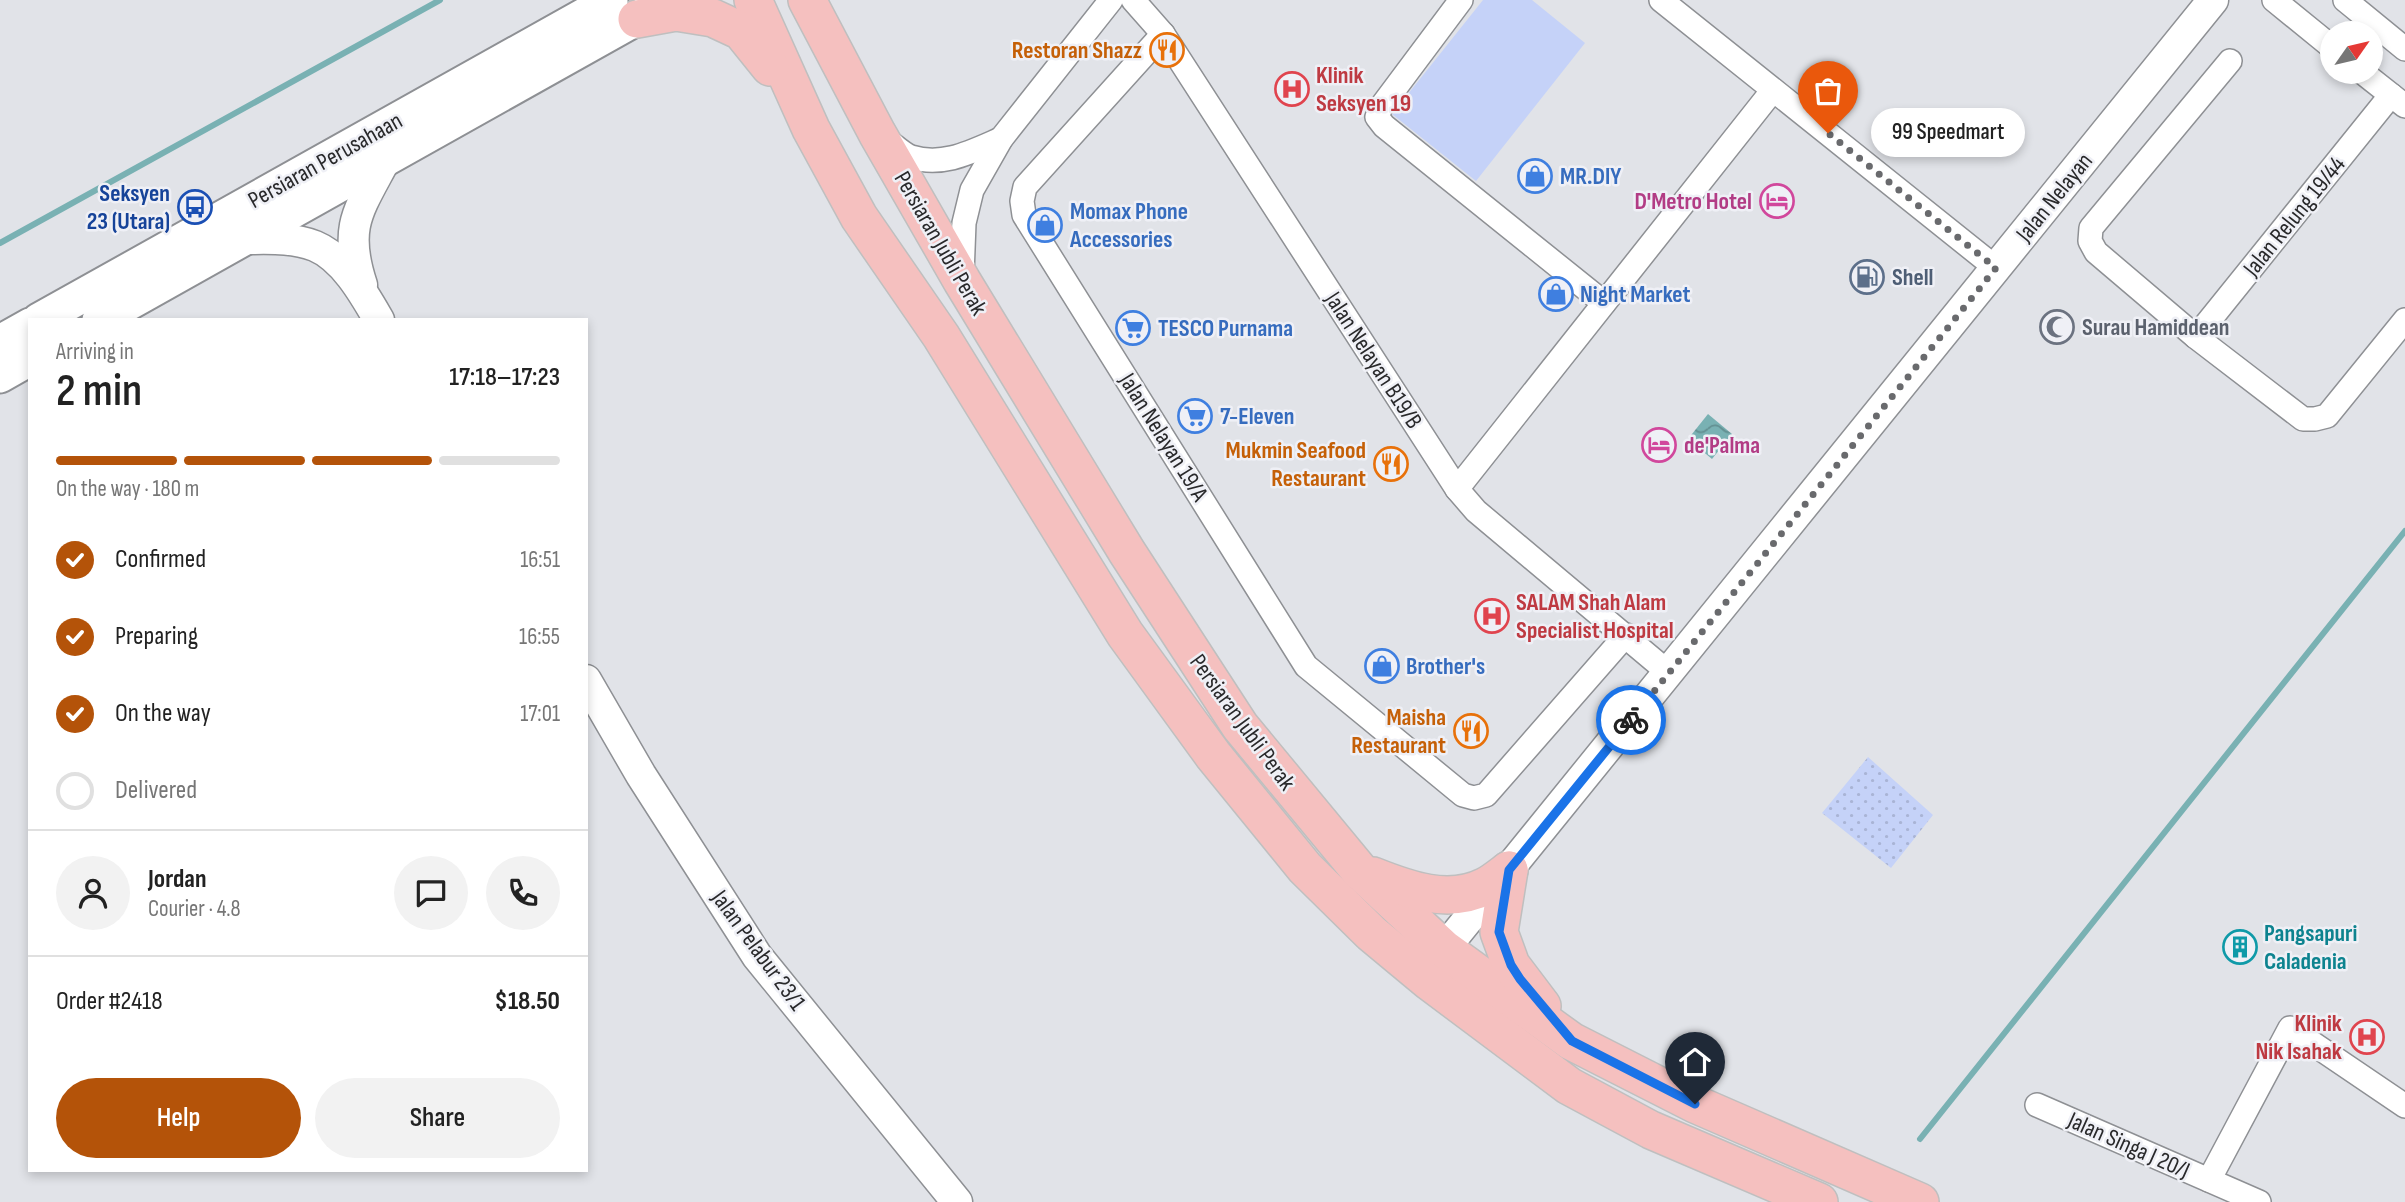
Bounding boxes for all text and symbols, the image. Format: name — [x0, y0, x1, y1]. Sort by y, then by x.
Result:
north arrow — [2320, 21, 2384, 84]
map controls — [2320, 21, 2383, 84]
restaurant icon: Restoran Shazz — [1148, 31, 1186, 69]
place label: Restoran Shazz — [1012, 36, 1142, 65]
place label: Klinik Seksyen 19 — [1316, 61, 1411, 118]
pin — [1798, 61, 1858, 133]
hospital icon: Klinik Seksyen 19 — [1273, 70, 1311, 108]
icon: bag — [1809, 72, 1847, 110]
street label: Persiaran Perusahaan — [243, 106, 407, 215]
callout: 99 Speedmart — [1870, 108, 2024, 158]
text: 99 Speedmart — [1892, 118, 2004, 146]
street label: Jalan Nelayan — [2009, 147, 2099, 248]
street label: Jalan Relung 19/44 — [2237, 151, 2352, 283]
shop icon: MR.DIY — [1516, 157, 1554, 195]
place label: MR.DIY — [1560, 162, 1621, 191]
street label: Persiaran Jubli Perak — [888, 166, 993, 320]
place label: Seksyen 23 (Utara) — [87, 179, 170, 236]
hotel icon: D'Metro Hotel — [1758, 182, 1796, 220]
place label: D'Metro Hotel — [1634, 187, 1752, 216]
bus stop icon: Seksyen 23 (Utara) — [176, 188, 214, 226]
place label: Momax Phone Accessories — [1069, 197, 1188, 254]
shop icon: Momax Phone Accessories — [1026, 206, 1064, 244]
fuel station icon: Shell — [1848, 258, 1886, 296]
place label: Shell — [1892, 263, 1934, 292]
shop icon: Night Market — [1537, 275, 1575, 313]
place label: Night Market — [1580, 280, 1691, 309]
street label: Jalan Nelayan B19/B — [1318, 286, 1428, 434]
mosque icon: Surau Hamiddean — [2038, 308, 2076, 346]
supermarket icon: TESCO Purnama — [1114, 309, 1152, 347]
place label: Surau Hamiddean — [2082, 313, 2230, 342]
place label: TESCO Purnama — [1158, 314, 1293, 343]
text: Arriving in — [56, 338, 134, 366]
text: 17:18–17:23 — [449, 362, 560, 393]
text: 2 min — [56, 364, 142, 419]
street label: Jalan Nelayan 19/A — [1112, 367, 1215, 507]
supermarket icon: 7-Eleven — [1176, 397, 1214, 435]
place label: 7-Eleven — [1220, 402, 1294, 431]
hotel icon: de'Palma — [1640, 426, 1678, 464]
place label: de'Palma — [1684, 431, 1760, 460]
place label: Mukmin Seafood Restaurant — [1226, 436, 1366, 493]
restaurant icon: Mukmin Seafood Restaurant — [1372, 445, 1410, 483]
text: On the way · 180 m — [56, 475, 199, 503]
icon: check — [56, 541, 94, 579]
text: Confirmed — [115, 544, 206, 575]
text: 16:51 — [520, 546, 560, 574]
place label: SALAM Shah Alam Specialist Hospital — [1516, 588, 1674, 645]
hospital icon: SALAM Shah Alam Specialist Hospital — [1473, 597, 1511, 635]
icon: check — [56, 618, 94, 656]
text: Preparing — [115, 621, 198, 652]
text: 16:55 — [519, 623, 560, 651]
shop icon: Brother's — [1363, 647, 1401, 685]
street label: Persiaran Jubli Perak — [1183, 649, 1302, 796]
place label: Brother's — [1406, 652, 1485, 681]
courier — [1596, 685, 1666, 755]
icon: check — [56, 695, 94, 733]
text: On the way — [115, 698, 211, 729]
text: 17:01 — [520, 700, 560, 728]
icon: bike — [1612, 701, 1650, 739]
place label: Maisha Restaurant — [1351, 703, 1446, 760]
restaurant icon: Maisha Restaurant — [1452, 712, 1490, 750]
text: Delivered — [115, 775, 197, 806]
button: person — [56, 856, 130, 930]
button: chat — [394, 856, 468, 930]
button: phone — [486, 856, 560, 930]
text: Jordan — [148, 864, 206, 895]
street label: Jalan Pelabur 23/1 — [705, 884, 812, 1017]
text: Courier · 4.8 — [148, 895, 241, 923]
place label: Pangsapuri Caladenia — [2264, 919, 2358, 976]
building icon: Pangsapuri Caladenia — [2221, 928, 2259, 966]
text: Order #2418 — [56, 986, 163, 1017]
text: $18.50 — [495, 986, 560, 1017]
place label: Klinik Nik Isahak — [2255, 1009, 2342, 1066]
hospital icon: Klinik Nik Isahak — [2348, 1018, 2386, 1056]
pin — [1665, 1032, 1725, 1104]
icon: home — [1676, 1043, 1714, 1081]
button: Help — [56, 1078, 301, 1158]
button: Share — [315, 1078, 560, 1158]
street label: Jalan Singa J 20/J — [2062, 1105, 2194, 1185]

